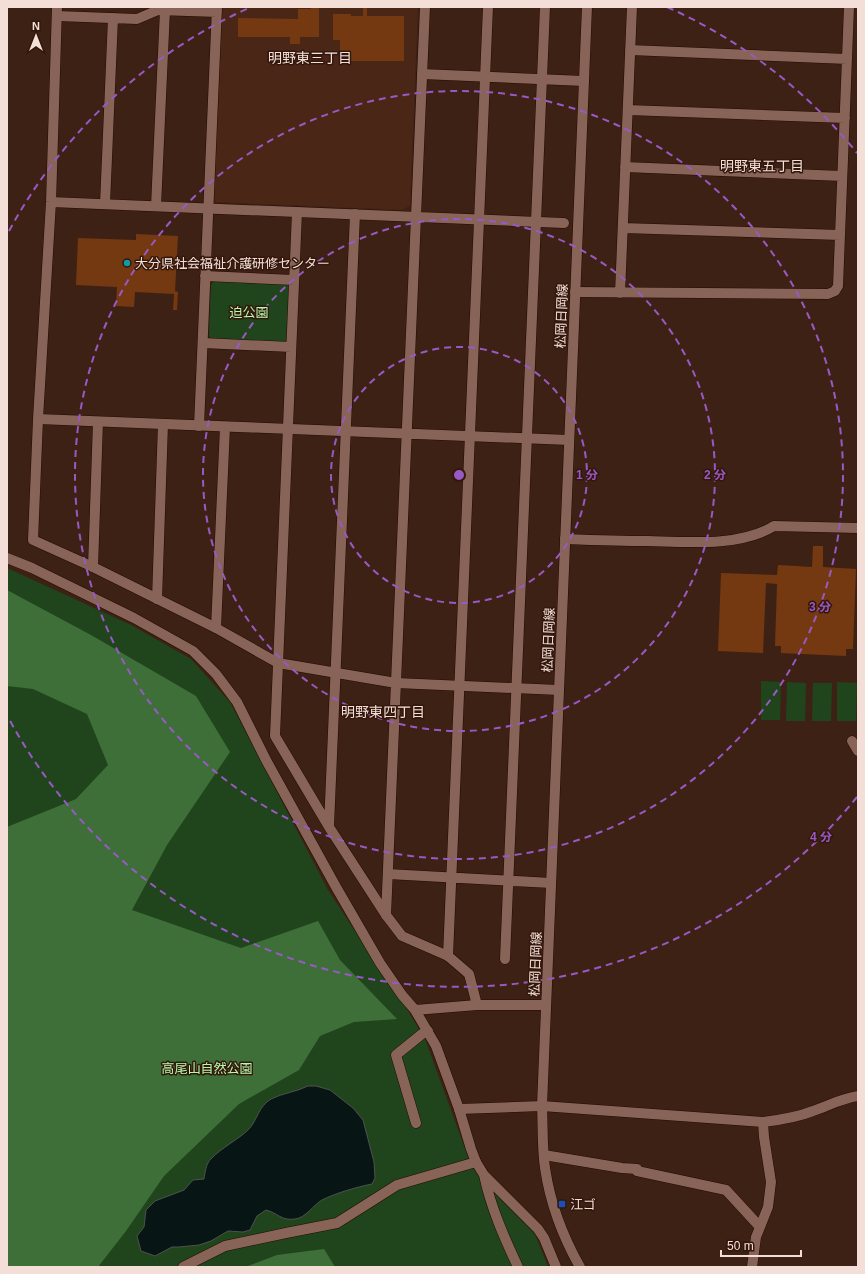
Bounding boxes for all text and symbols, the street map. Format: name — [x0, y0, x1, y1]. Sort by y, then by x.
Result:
north arrow — [16, 16, 56, 56]
text: N — [32, 20, 40, 32]
district label: 明野東三丁目 — [268, 50, 352, 66]
district label: 明野東五丁目 — [720, 158, 804, 174]
place label: 大分県社会福祉介護研修センター — [135, 256, 330, 271]
marker: 大分県社会福祉介護研修センター — [122, 258, 132, 268]
street label: 松岡日岡線 — [553, 283, 570, 349]
park label: 迫公園 — [229, 305, 269, 320]
centre of rings — [452, 468, 466, 482]
text: 1 分 — [576, 468, 598, 482]
text: 2 分 — [704, 468, 726, 482]
text: 3 分 — [809, 600, 831, 614]
street label: 松岡日岡線 — [540, 607, 557, 673]
district label: 明野東四丁目 — [341, 704, 425, 720]
text: 4 分 — [810, 830, 832, 844]
street label: 松岡日岡線 — [527, 931, 544, 997]
park label: 高尾山自然公園 — [161, 1061, 253, 1076]
place label: 江ゴ — [570, 1197, 596, 1212]
marker: 江ゴ — [557, 1199, 567, 1209]
scale bar — [721, 1232, 801, 1258]
text: 50 m — [727, 1239, 754, 1253]

